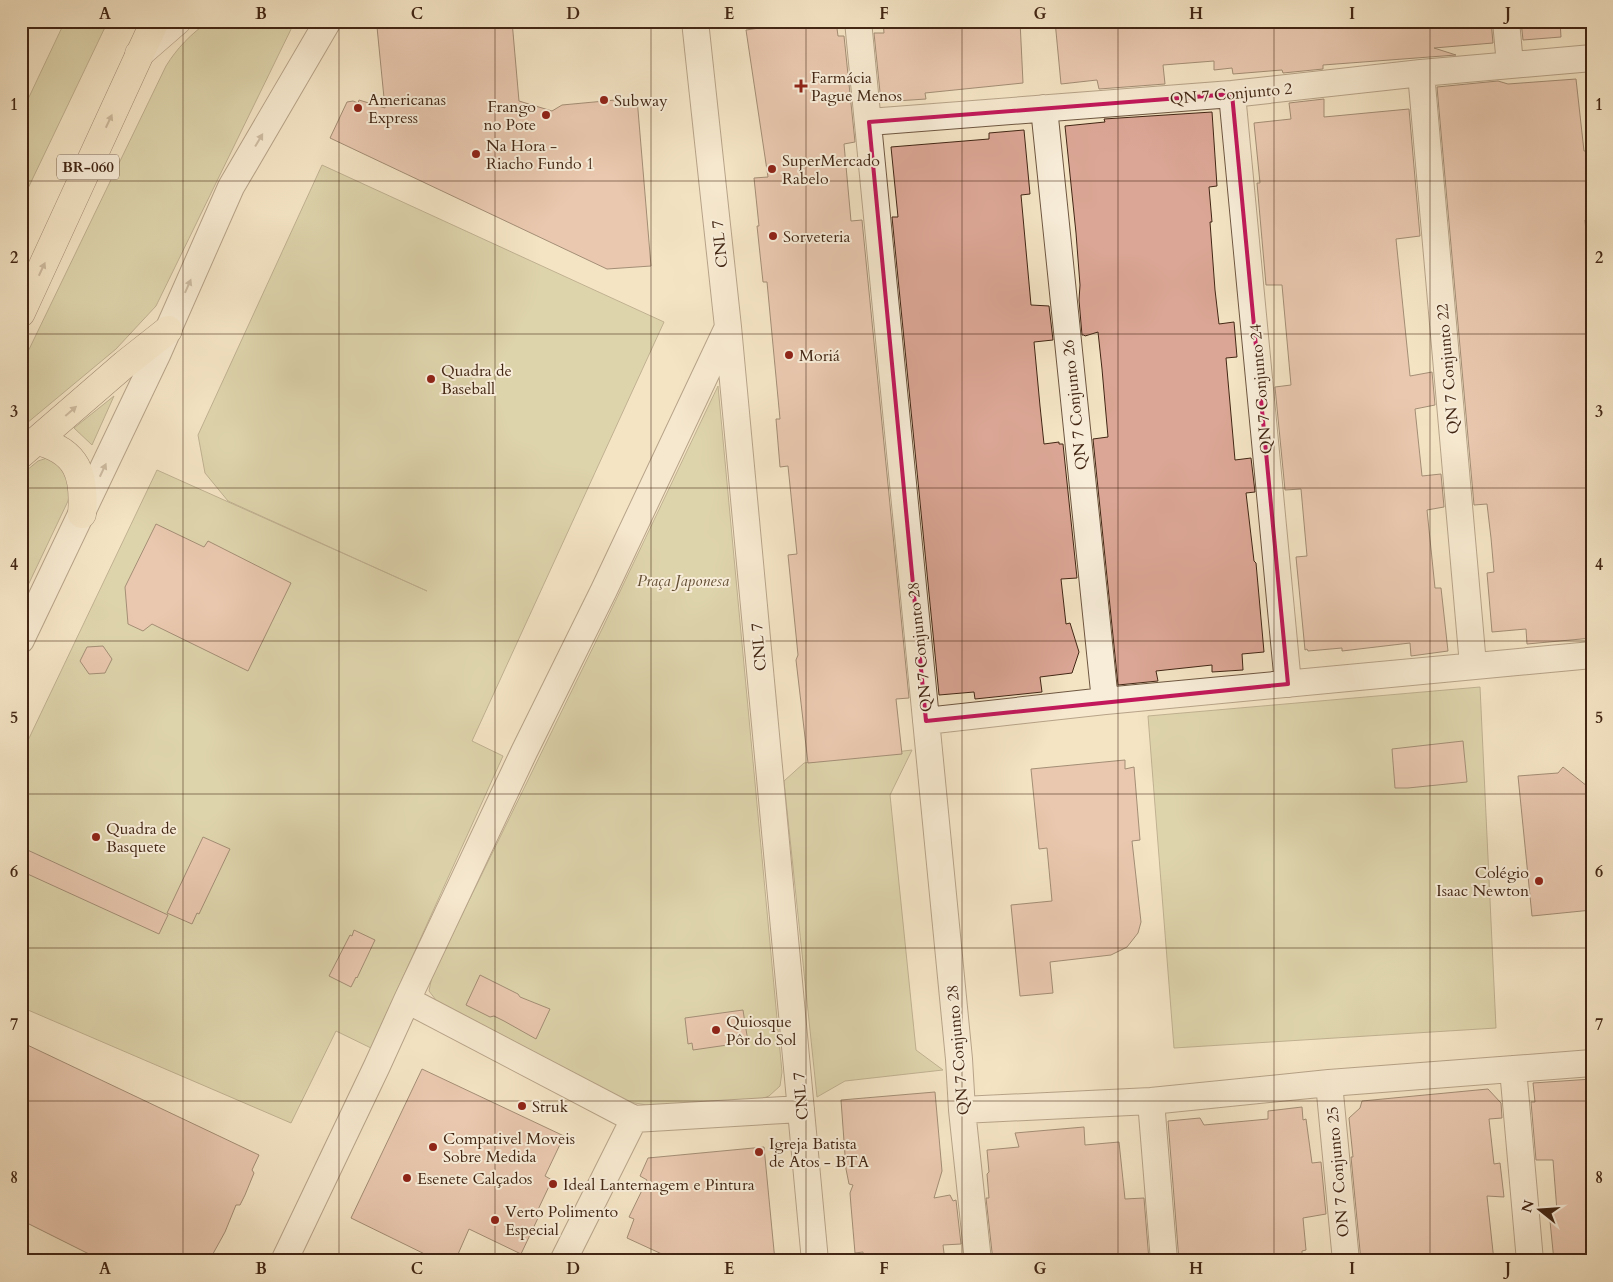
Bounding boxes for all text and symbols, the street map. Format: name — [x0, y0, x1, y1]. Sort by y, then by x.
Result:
text: A — [99, 3, 111, 25]
text: B — [255, 3, 267, 25]
text: C — [411, 3, 423, 25]
text: D — [566, 3, 580, 25]
text: E — [724, 3, 734, 25]
text: F — [879, 3, 889, 25]
text: G — [1033, 3, 1047, 25]
text: H — [1189, 3, 1203, 25]
text: I — [1349, 3, 1355, 25]
text: J — [1503, 3, 1511, 25]
place label: Farmácia Pague Menos — [811, 67, 902, 107]
street label: QN 7 Conjunto 2 — [1169, 78, 1293, 110]
marker: Farmácia Pague Menos — [795, 80, 807, 92]
place label: Americanas Express — [368, 89, 446, 129]
place label: Subway — [614, 90, 668, 112]
text: 1 — [10, 94, 18, 116]
marker: Subway — [598, 94, 610, 106]
text: 1 — [1595, 94, 1603, 116]
place label: Frango no Pote — [484, 96, 536, 136]
marker: Americanas Express — [352, 102, 364, 114]
marker: Frango no Pote — [540, 109, 552, 121]
one-way arrow — [105, 114, 113, 128]
one-way arrow — [255, 132, 263, 147]
place label: Na Hora - Riacho Fundo 1 — [486, 135, 594, 175]
marker: Na Hora - Riacho Fundo 1 — [470, 148, 482, 160]
place label: SuperMercado Rabelo — [782, 150, 880, 190]
road number: BR-060 — [57, 154, 119, 180]
marker: SuperMercado Rabelo — [766, 163, 778, 175]
street label: CNL 7 — [707, 219, 733, 269]
place label: Sorveteria — [783, 226, 851, 248]
marker: Sorveteria — [767, 230, 779, 242]
text: 2 — [10, 247, 18, 269]
text: 2 — [1595, 247, 1603, 269]
one-way arrow — [38, 262, 46, 276]
one-way arrow — [184, 279, 192, 293]
street label: QN 7 Conjunto 22 — [1431, 303, 1465, 435]
street label: QN 7 Conjunto 24 — [1244, 323, 1278, 455]
street label: QN 7 Conjunto 26 — [1057, 339, 1093, 471]
place label: Moriá — [799, 345, 840, 367]
marker: Moriá — [783, 349, 795, 361]
place label: Quadra de Baseball — [441, 360, 512, 400]
marker: Quadra de Baseball — [425, 373, 437, 385]
text: 3 — [10, 401, 18, 423]
text: 3 — [1595, 401, 1603, 423]
one-way arrow — [65, 405, 78, 416]
one-way arrow — [99, 463, 107, 477]
text: 4 — [10, 554, 18, 576]
text: 4 — [1595, 554, 1603, 576]
park label: Praça Japonesa — [637, 570, 729, 592]
street label: QN 7 Conjunto 28 — [902, 581, 938, 713]
street label: CNL 7 — [746, 622, 772, 672]
text: 5 — [10, 707, 18, 729]
text: 5 — [1595, 707, 1603, 729]
place label: Quadra de Basquete — [106, 818, 177, 858]
marker: Quadra de Basquete — [90, 831, 102, 843]
text: 6 — [10, 861, 18, 883]
text: 6 — [1595, 861, 1603, 883]
place label: Colégio Isaac Newton — [1436, 862, 1529, 902]
marker: Colégio Isaac Newton — [1533, 875, 1545, 887]
street label: QN 7 Conjunto 28 — [941, 984, 975, 1116]
place label: Quiosque Pôr do Sol — [726, 1011, 796, 1051]
text: 7 — [10, 1014, 18, 1036]
text: 7 — [1595, 1014, 1603, 1036]
marker: Quiosque Pôr do Sol — [710, 1024, 722, 1036]
street label: CNL 7 — [788, 1071, 814, 1121]
place label: Struk — [532, 1096, 569, 1118]
marker: Struk — [516, 1100, 528, 1112]
street label: ON 7 Conjunto 25 — [1321, 1106, 1355, 1238]
place label: Compativel Moveis Sobre Medida — [443, 1128, 575, 1168]
place label: Igreja Batista de Atos - BTA — [769, 1133, 870, 1173]
marker: Compativel Moveis Sobre Medida — [427, 1141, 439, 1153]
marker: Igreja Batista de Atos - BTA — [753, 1146, 765, 1158]
text: 8 — [10, 1167, 18, 1189]
text: 8 — [1595, 1167, 1603, 1189]
place label: Esenete Calçados — [417, 1168, 532, 1190]
marker: Esenete Calçados — [401, 1172, 413, 1184]
place label: Ideal Lanternagem e Pintura — [563, 1174, 755, 1196]
marker: Ideal Lanternagem e Pintura — [547, 1178, 559, 1190]
north arrow — [1516, 1184, 1566, 1234]
text: N — [1517, 1198, 1539, 1215]
place label: Verto Polimento Especial — [505, 1201, 618, 1241]
marker: Verto Polimento Especial — [489, 1214, 501, 1226]
text: A — [99, 1258, 111, 1280]
text: B — [255, 1258, 267, 1280]
text: C — [411, 1258, 423, 1280]
text: D — [566, 1258, 580, 1280]
text: E — [724, 1258, 734, 1280]
text: F — [879, 1258, 889, 1280]
text: G — [1033, 1258, 1047, 1280]
text: H — [1189, 1258, 1203, 1280]
text: I — [1349, 1258, 1355, 1280]
text: J — [1503, 1258, 1511, 1280]

